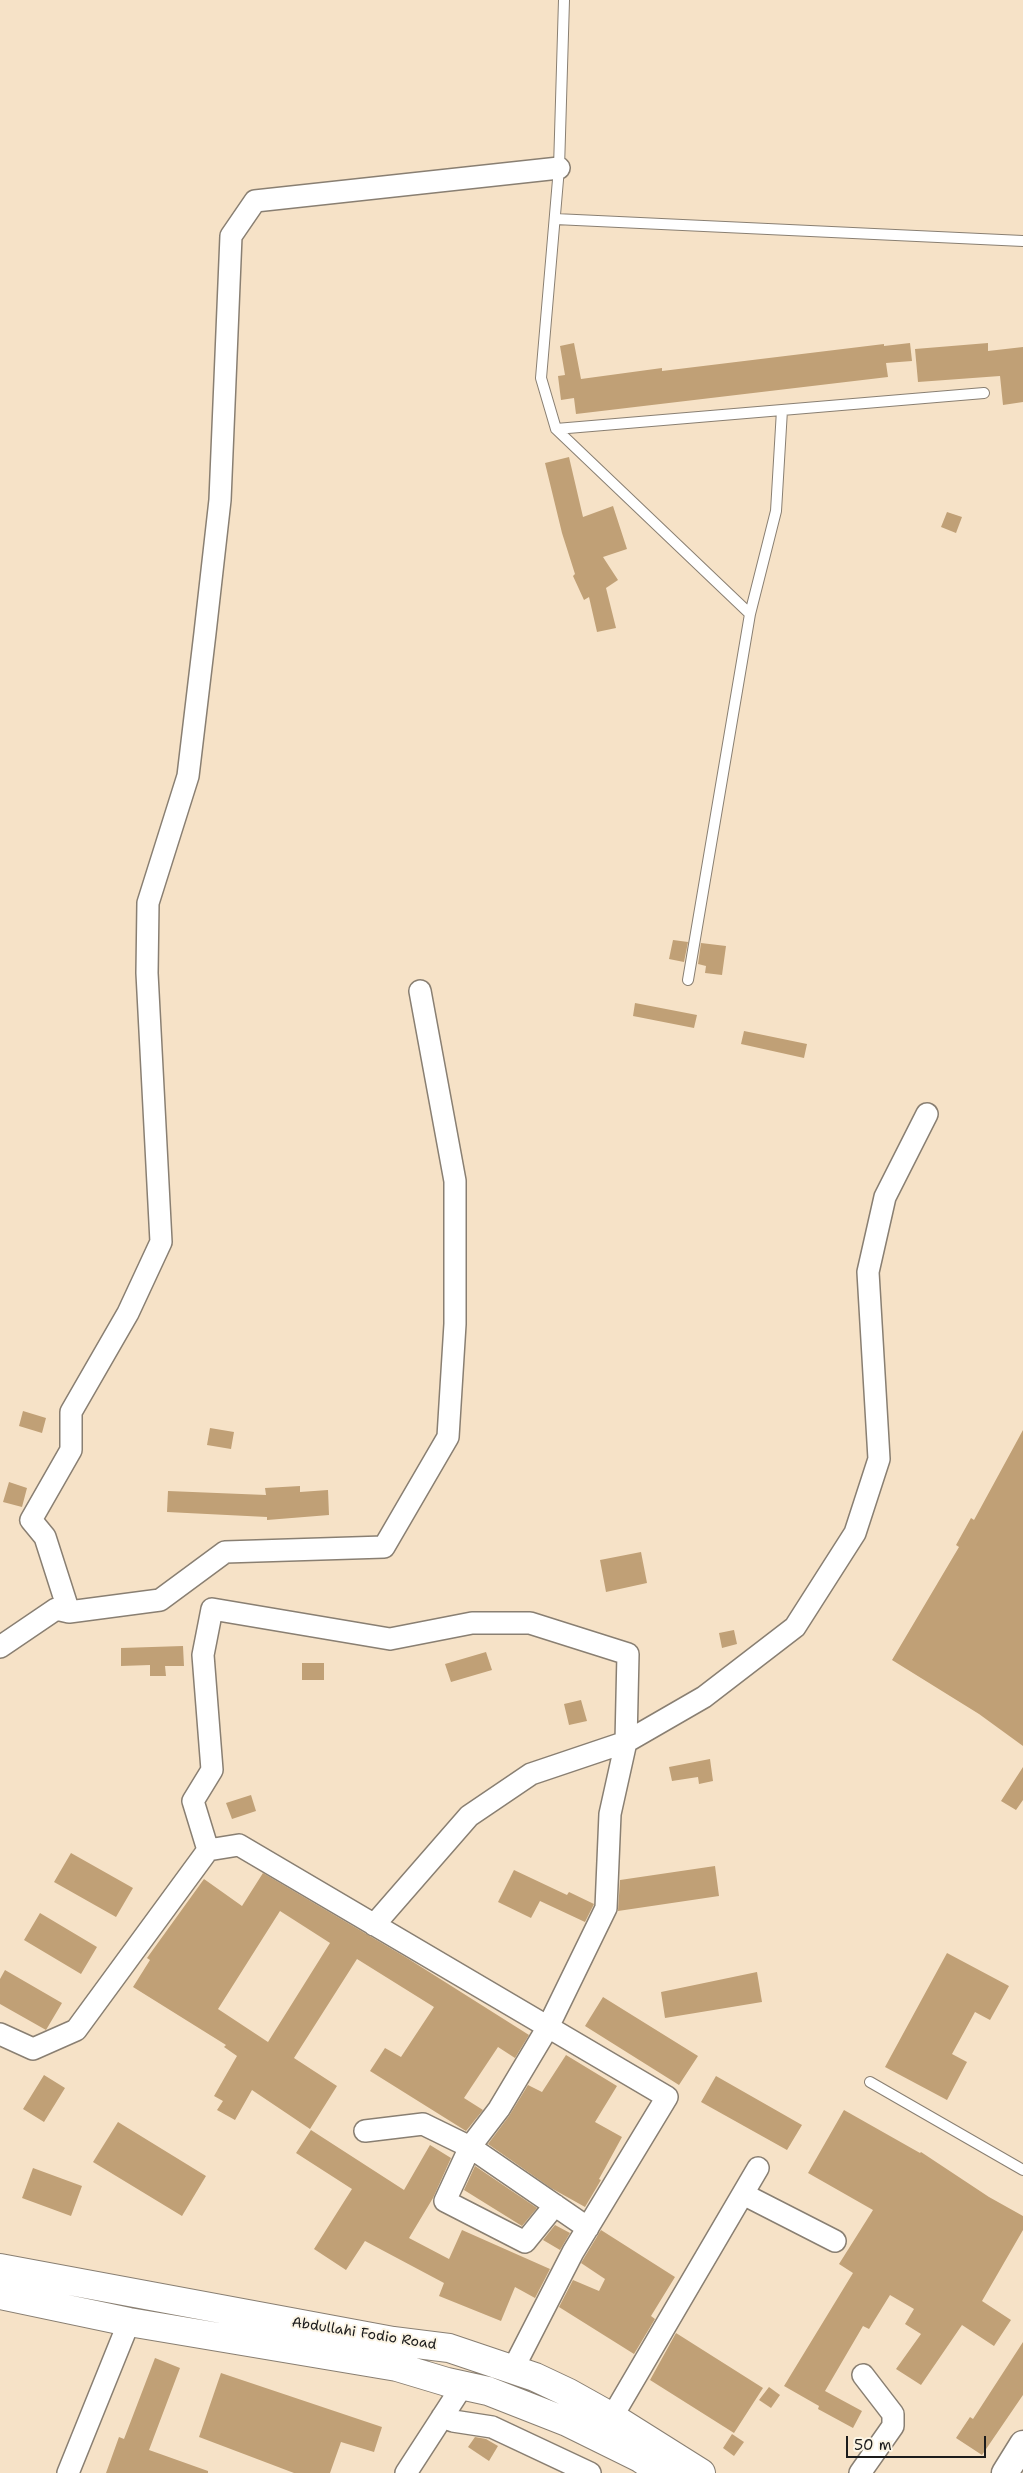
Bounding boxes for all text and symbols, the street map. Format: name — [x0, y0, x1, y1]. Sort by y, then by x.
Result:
street label: Abdullahi Fodio Road — [290, 2314, 438, 2354]
scale bar — [848, 2426, 988, 2458]
text: 50 m — [854, 2435, 892, 2455]

